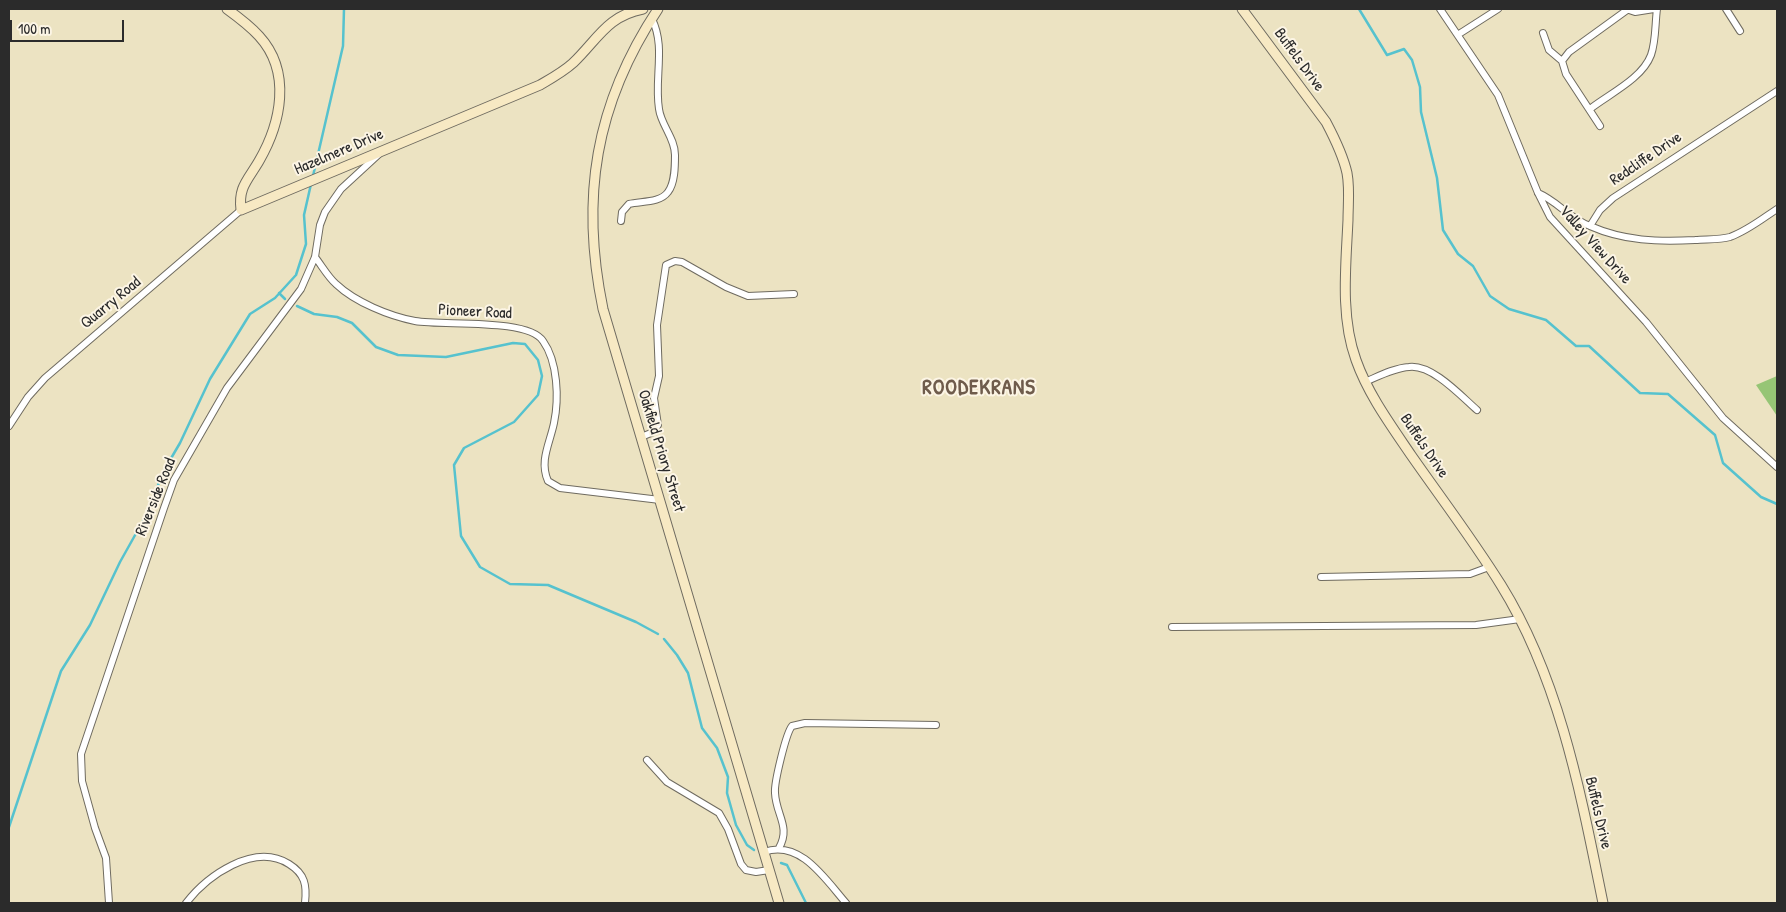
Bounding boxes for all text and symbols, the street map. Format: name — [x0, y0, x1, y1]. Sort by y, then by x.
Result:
scale bar — [12, 10, 126, 42]
text: 100 m — [18, 18, 51, 39]
street label: Buffels Drive — [1270, 25, 1328, 95]
street label: Hazelmere Drive — [292, 125, 386, 179]
street label: Redcliffe Drive — [1606, 128, 1686, 190]
street label: Valley View Drive — [1555, 202, 1635, 288]
street label: Quarry Road — [77, 273, 145, 333]
street label: Pioneer Road — [438, 300, 512, 324]
district label: ROODEKRANS — [921, 375, 1037, 401]
street label: Oakfield Priory Street — [633, 388, 689, 514]
street label: Buffels Drive — [1395, 410, 1453, 482]
street label: Riverside Road — [132, 455, 180, 539]
street label: Buffels Drive — [1580, 775, 1616, 851]

